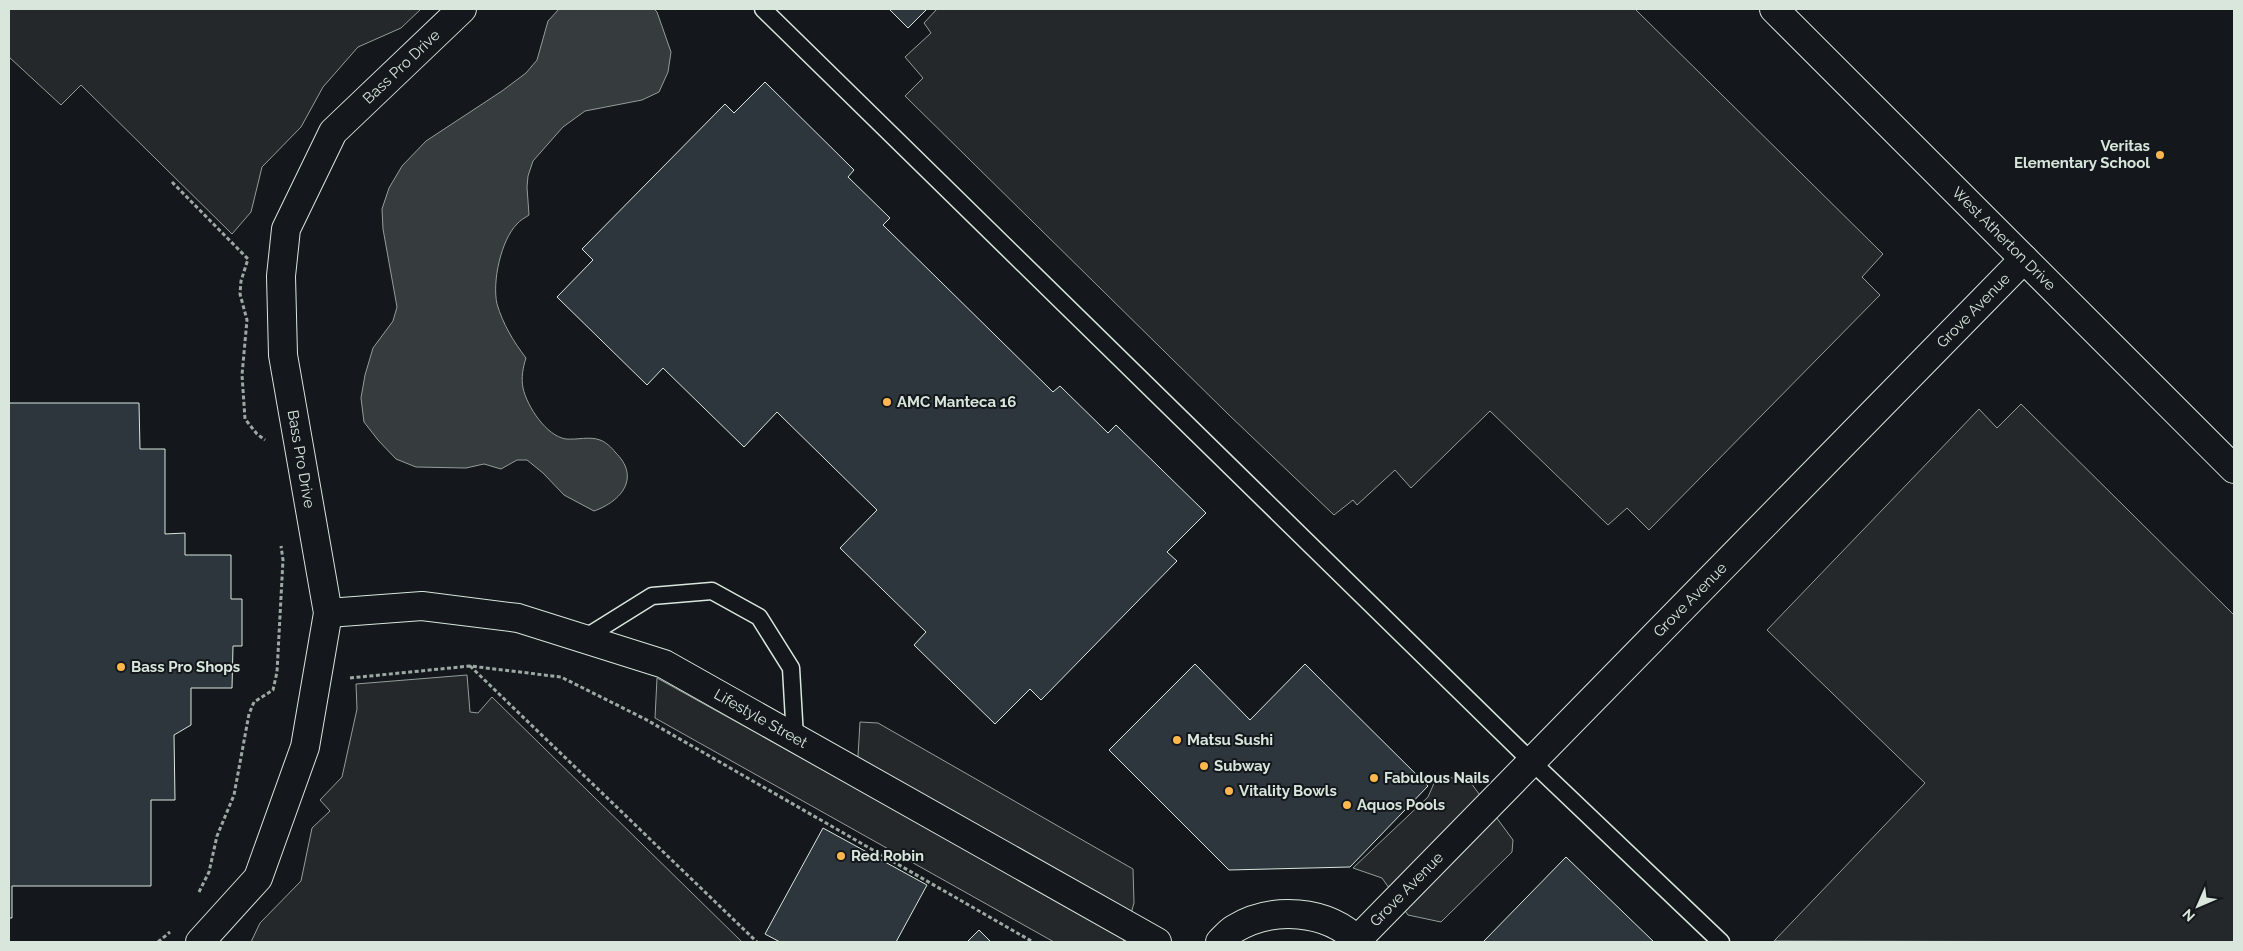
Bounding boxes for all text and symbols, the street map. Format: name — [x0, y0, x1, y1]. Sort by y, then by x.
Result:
street label: Bass Pro Drive — [359, 26, 444, 108]
place label: Veritas Elementary School — [2014, 137, 2150, 172]
marker: Veritas Elementary School — [2154, 149, 2166, 161]
street label: West Atherton Drive — [1948, 183, 2059, 294]
street label: Grove Avenue — [1933, 270, 2014, 352]
place label: AMC Manteca 16 — [897, 393, 1016, 411]
marker: AMC Manteca 16 — [881, 396, 893, 408]
street label: Bass Pro Drive — [284, 409, 319, 510]
street label: Grove Avenue — [1650, 559, 1731, 641]
place label: Bass Pro Shops — [131, 658, 240, 676]
marker: Bass Pro Shops — [115, 661, 127, 673]
street label: Lifestyle Street — [711, 685, 810, 752]
place label: Matsu Sushi — [1187, 731, 1273, 749]
marker: Matsu Sushi — [1171, 734, 1183, 746]
place label: Subway — [1214, 757, 1271, 775]
marker: Subway — [1198, 760, 1210, 772]
place label: Fabulous Nails — [1384, 769, 1489, 787]
marker: Fabulous Nails — [1368, 772, 1380, 784]
place label: Vitality Bowls — [1239, 782, 1337, 800]
marker: Vitality Bowls — [1223, 785, 1235, 797]
place label: Aquos Pools — [1357, 796, 1445, 814]
marker: Aquos Pools — [1341, 799, 1353, 811]
place label: Red Robin — [851, 847, 924, 865]
street label: Grove Avenue — [1366, 848, 1447, 930]
marker: Red Robin — [835, 850, 847, 862]
north arrow — [2173, 881, 2223, 931]
text: N — [2179, 906, 2198, 925]

